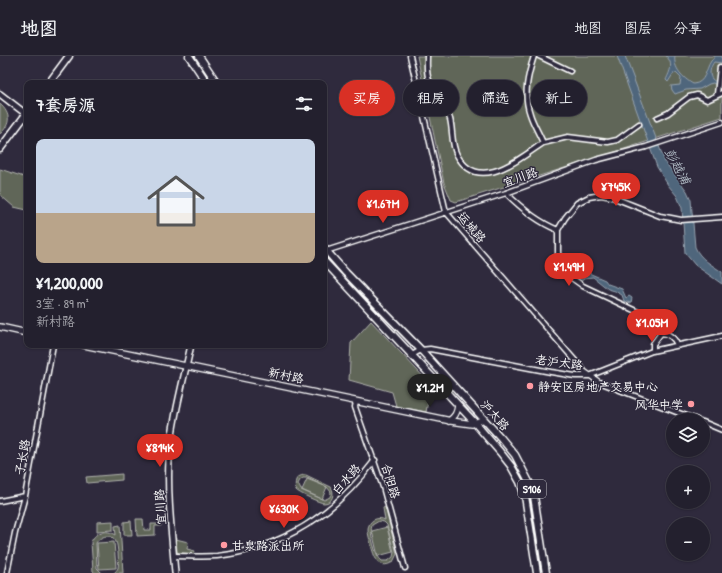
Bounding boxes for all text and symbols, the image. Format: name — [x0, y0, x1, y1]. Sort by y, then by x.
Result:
text: 地图 — [20, 15, 58, 41]
text: 地图 — [574, 18, 602, 37]
text: 图层 — [624, 18, 652, 37]
text: 分享 — [674, 18, 702, 37]
chip: 买房 — [339, 80, 395, 116]
chip: 租房 — [403, 80, 459, 116]
chip: 筛选 — [467, 80, 523, 116]
chip: 新上 — [531, 80, 587, 116]
text: 7套房源 — [36, 93, 95, 116]
icon: filters — [293, 93, 315, 115]
water label: 彭越浦 — [661, 145, 696, 189]
street label: 宜川路 — [500, 163, 540, 191]
icon: home — [140, 165, 212, 237]
pin: ¥745K — [588, 173, 644, 207]
text: ¥745K — [601, 177, 631, 195]
pin: ¥1.67M — [350, 190, 416, 224]
text: ¥1.67M — [367, 194, 399, 212]
street label: 运城路 — [454, 208, 490, 246]
pin: ¥1.49M — [536, 253, 602, 287]
text: ¥1.49M — [554, 257, 584, 275]
text: ¥1,200,000 — [36, 271, 103, 294]
text: 3室 · 89 m² — [36, 294, 89, 312]
pin: ¥1.05M — [619, 309, 685, 343]
text: 新村路 — [36, 312, 75, 330]
text: ¥1.05M — [636, 313, 668, 331]
street label: 老沪太路 — [534, 351, 584, 373]
street label: 新村路 — [267, 363, 305, 387]
pin: ¥1.2M — [402, 374, 458, 408]
text: ¥1.2M — [416, 378, 444, 396]
place label: 静安区房地产交易中心 — [538, 378, 658, 395]
marker: 静安区房地产交易中心 — [525, 381, 535, 391]
street label: 沪太路 — [477, 396, 513, 434]
place label: 风华中学 — [635, 396, 683, 413]
marker: 风华中学 — [686, 399, 696, 409]
map controls — [666, 413, 710, 561]
button: layers — [666, 413, 710, 457]
pin: ¥814K — [132, 434, 188, 468]
street label: 子长路 — [11, 438, 33, 476]
text: ¥814K — [146, 438, 174, 456]
street label: 白水路 — [328, 460, 364, 498]
street label: 合阳路 — [378, 461, 404, 501]
button: + — [666, 465, 710, 509]
road number: S106 — [518, 480, 546, 498]
street label: 宜川路 — [150, 488, 170, 526]
pin: ¥630K — [256, 495, 312, 529]
text: ¥630K — [269, 499, 299, 517]
button: − — [666, 517, 710, 561]
place label: 甘泉路派出所 — [232, 537, 305, 554]
marker: 甘泉路派出所 — [219, 540, 229, 550]

